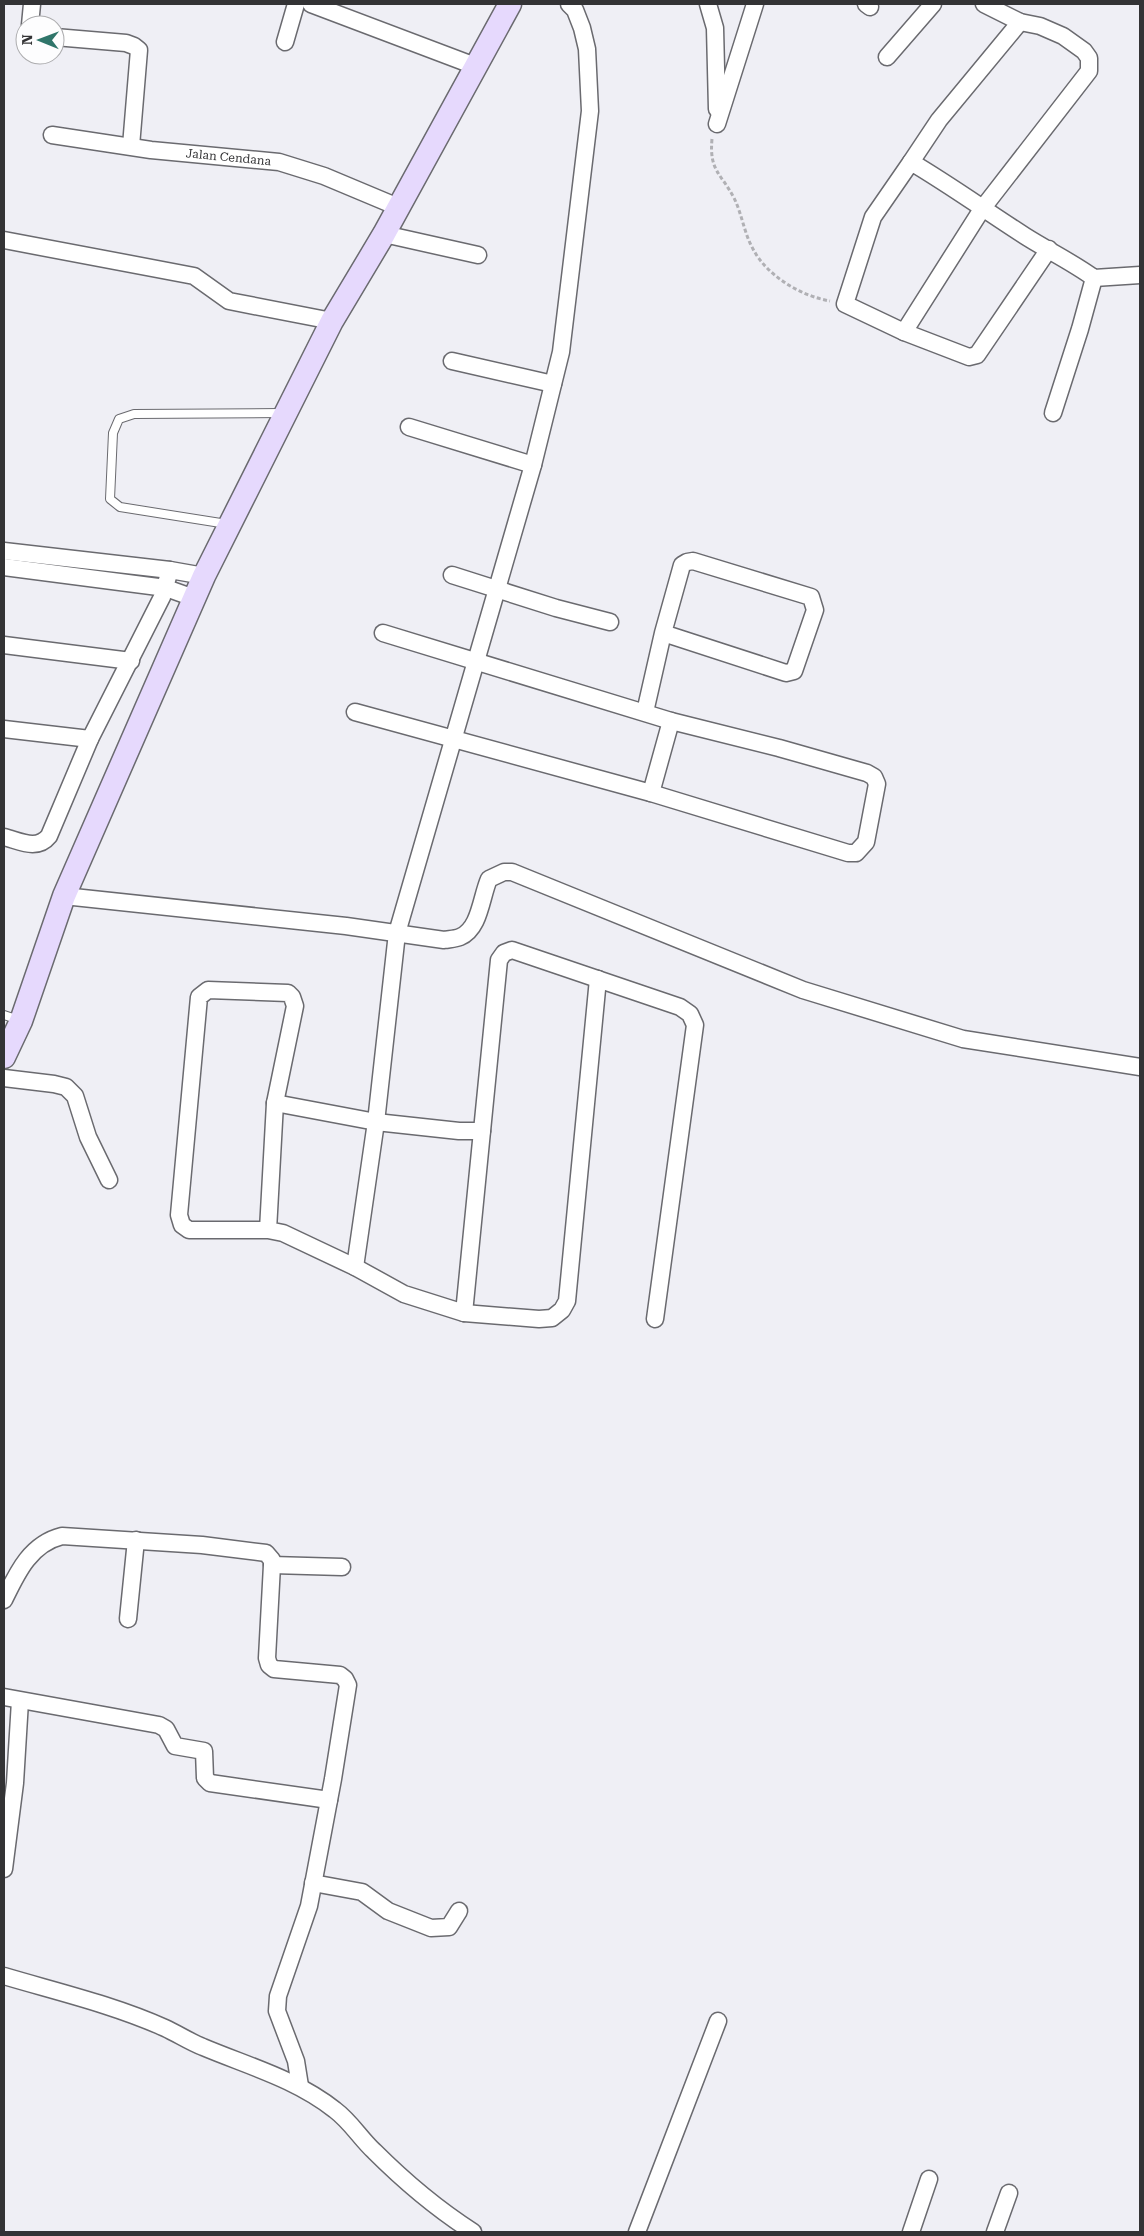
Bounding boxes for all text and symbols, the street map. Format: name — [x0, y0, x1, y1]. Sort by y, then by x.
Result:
north arrow — [15, 15, 65, 65]
text: N — [19, 34, 35, 45]
street label: Jalan Cendana — [185, 146, 272, 168]

